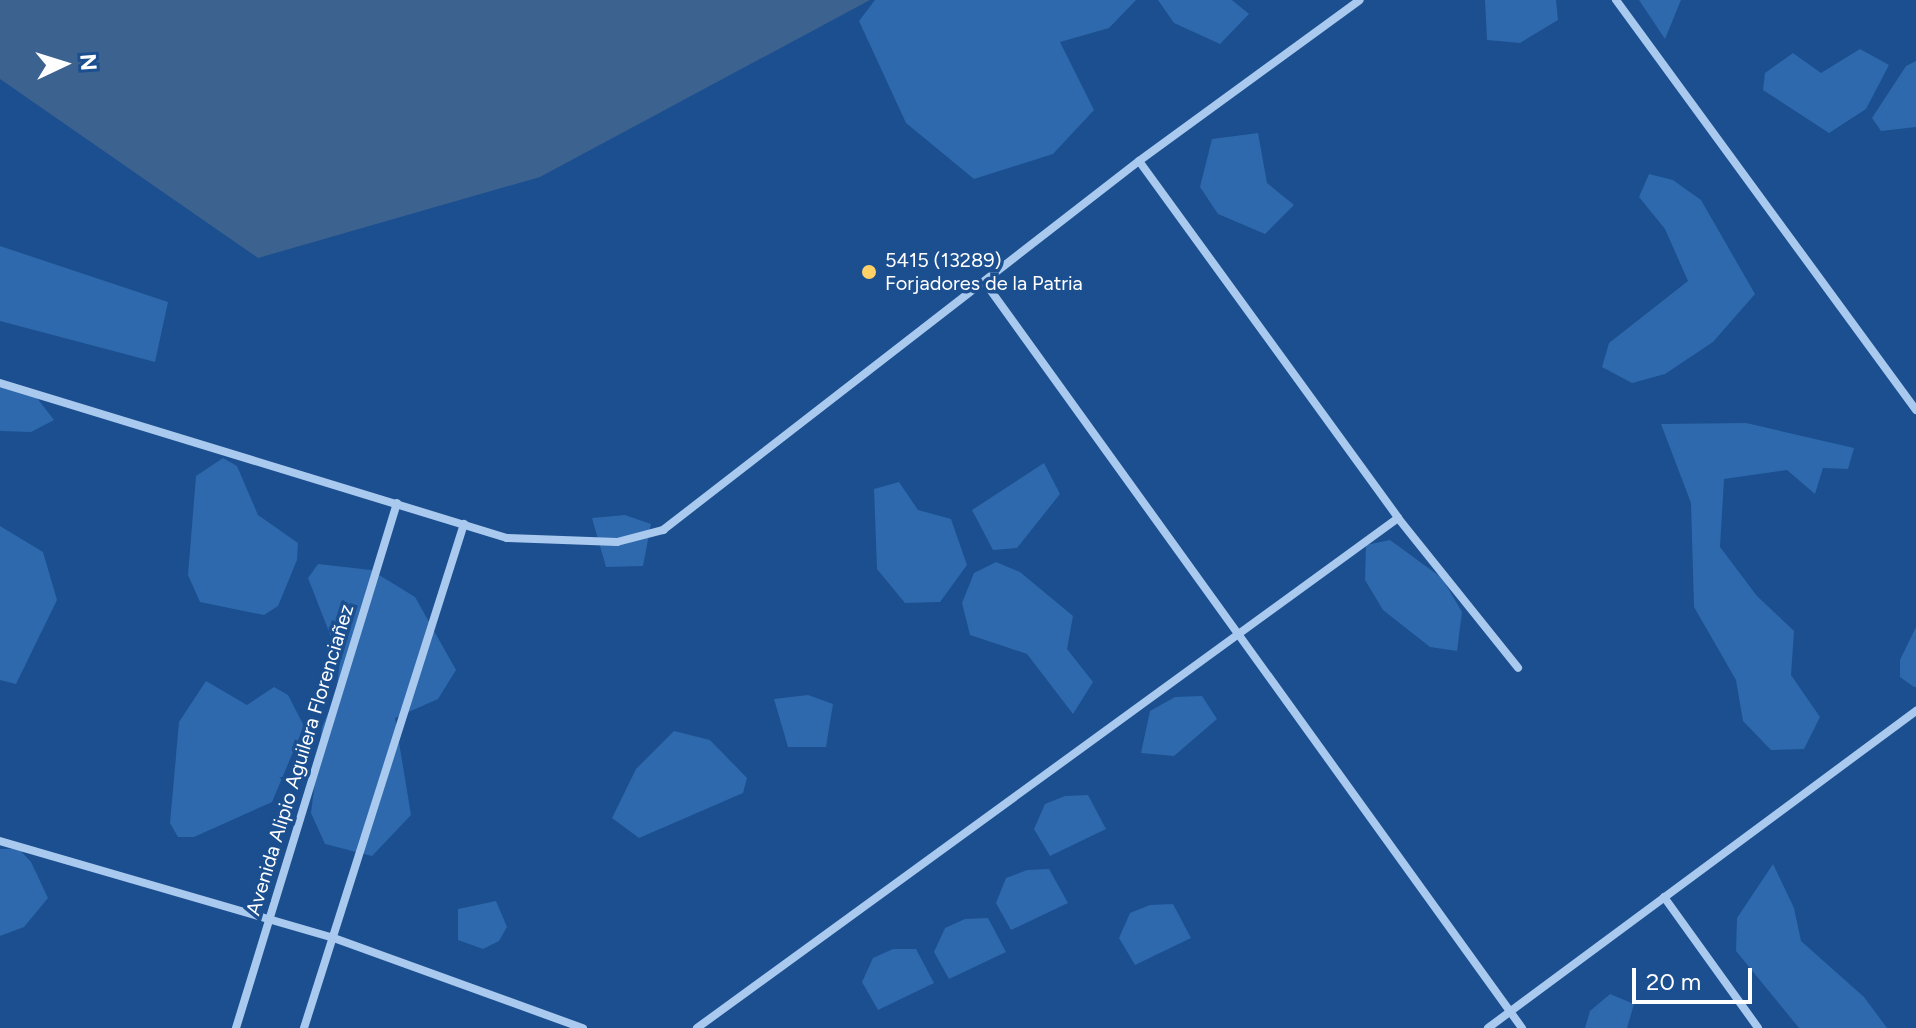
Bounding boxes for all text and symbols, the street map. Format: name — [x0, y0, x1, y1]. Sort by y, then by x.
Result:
north arrow — [24, 24, 104, 104]
text: N — [74, 53, 103, 72]
place label: 5415 (13289) Forjadores de la Patria — [885, 248, 1083, 295]
marker: 5415 (13289) Forjadores de la Patria — [860, 263, 878, 281]
street label: Avenida Alipio Aguilera Florenciañez — [241, 602, 359, 918]
scale bar — [1636, 952, 1756, 1002]
text: 20 m — [1646, 967, 1701, 996]

